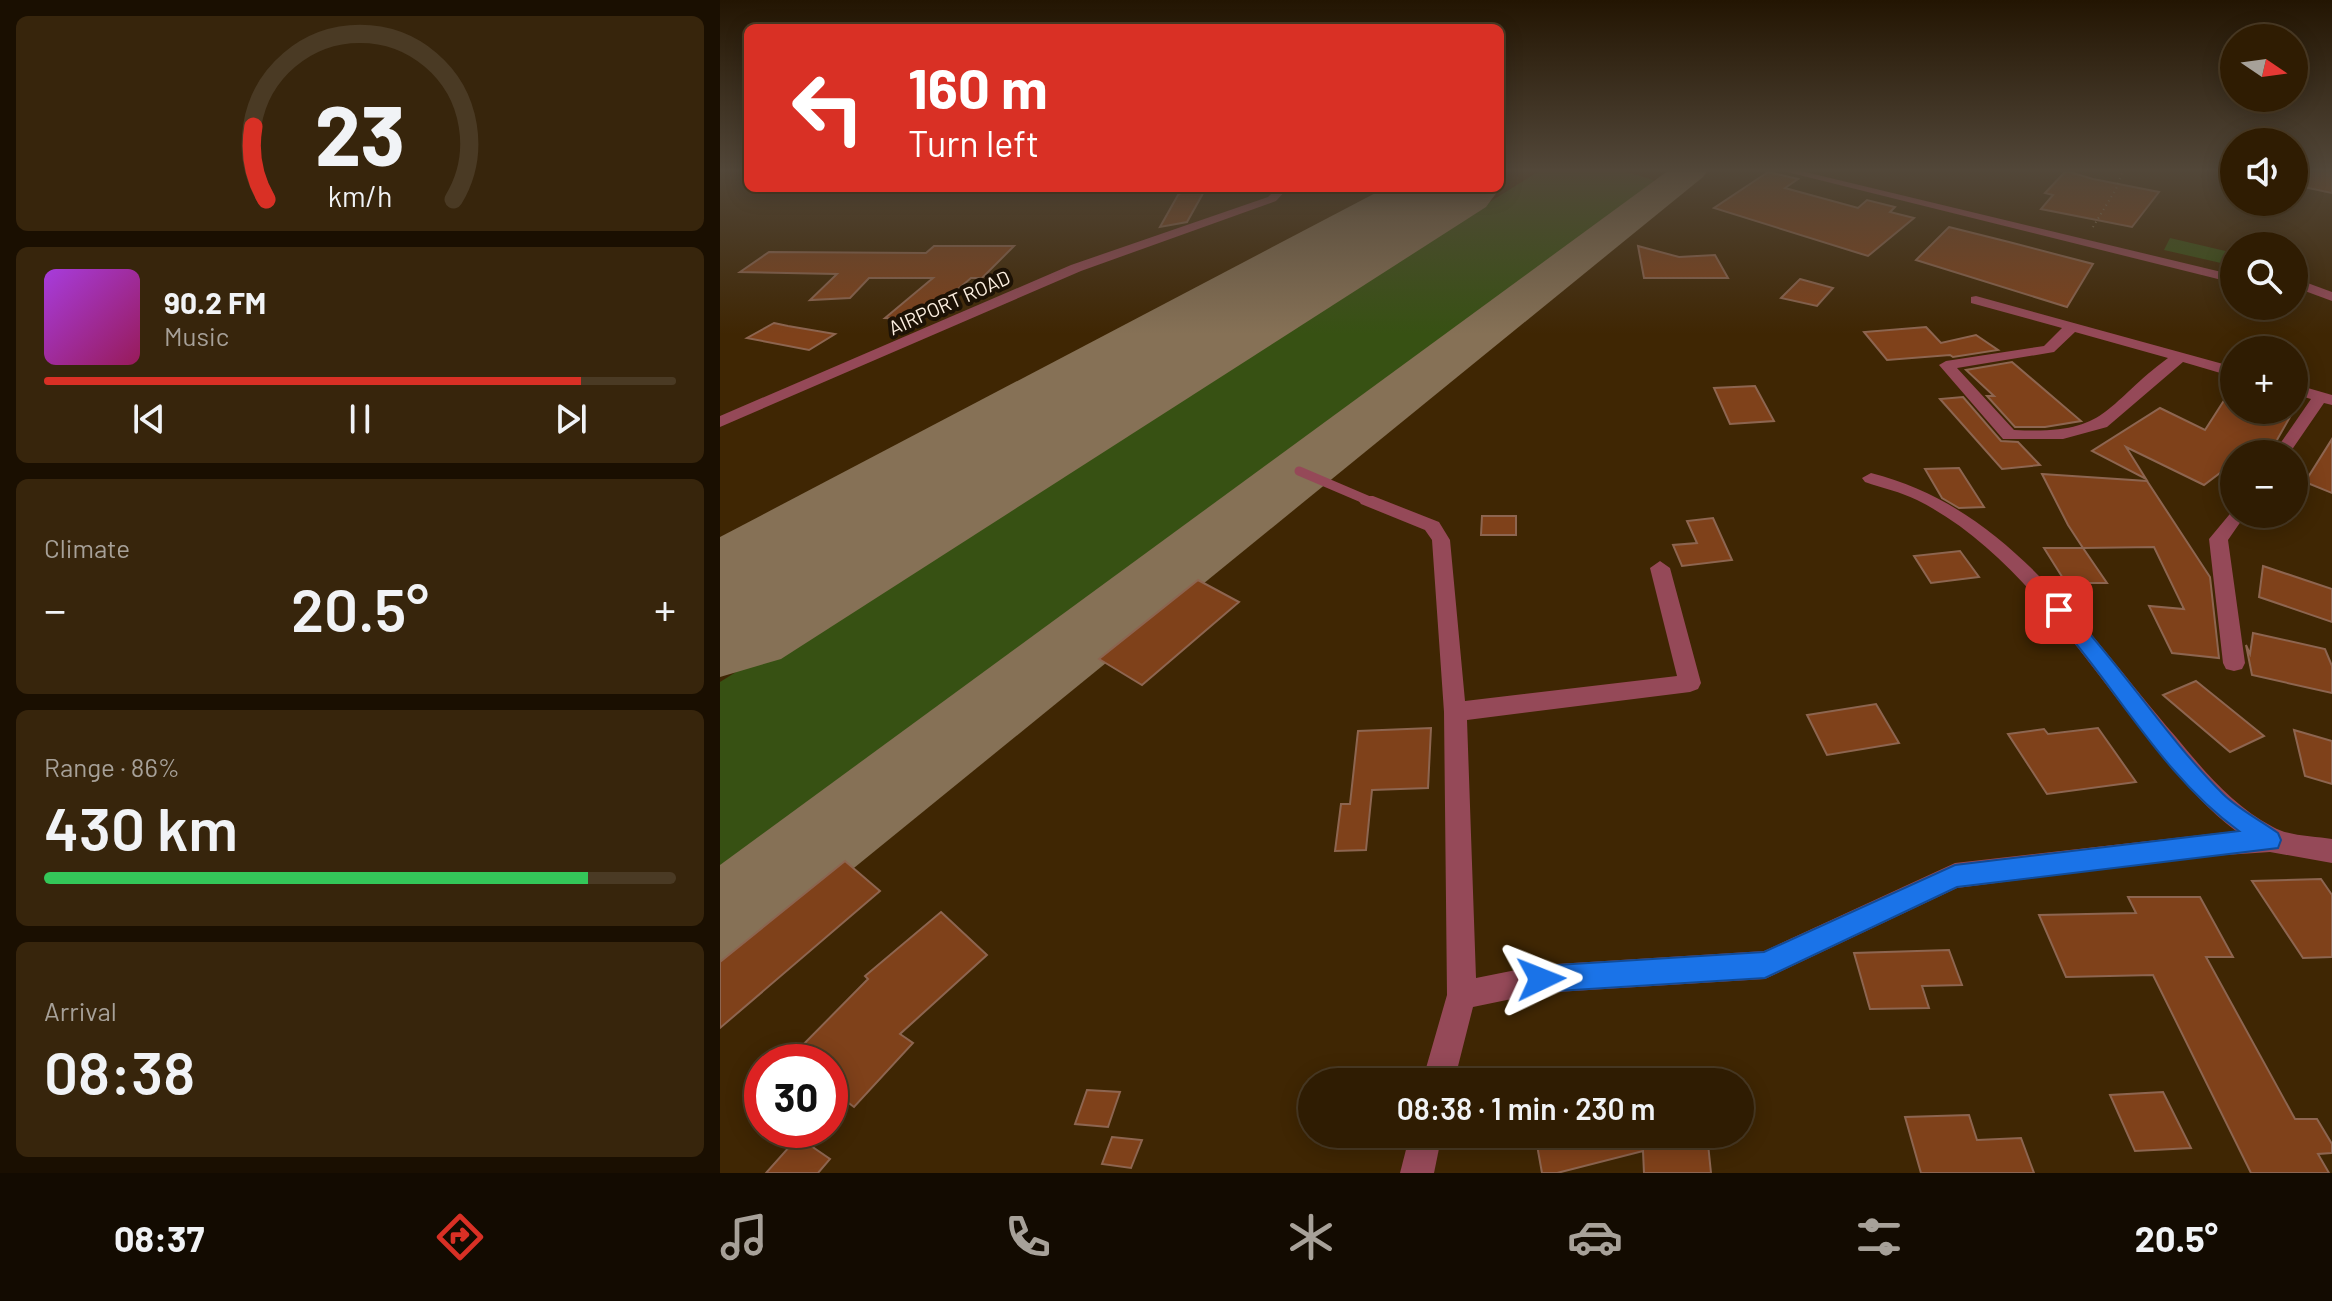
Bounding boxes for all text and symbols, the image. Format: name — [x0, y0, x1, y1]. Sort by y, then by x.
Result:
north arrow — [2220, 24, 2308, 112]
map controls — [2220, 24, 2308, 528]
text: 160 m — [908, 53, 1048, 120]
icon: left — [776, 56, 880, 160]
text: 23 — [315, 82, 405, 182]
text: Turn left — [908, 121, 1039, 164]
button: sound — [2220, 128, 2308, 216]
text: km/h — [328, 178, 392, 213]
button: search — [2220, 232, 2308, 320]
street label: AIRPORT ROAD — [884, 264, 1014, 340]
text: 90.2 FM — [164, 284, 266, 320]
text: Music — [164, 320, 229, 351]
button: + — [2220, 336, 2308, 424]
icon: previous — [127, 397, 171, 441]
icon: pause — [338, 397, 382, 441]
icon: next — [549, 397, 593, 441]
button: − — [2220, 440, 2308, 528]
text: Climate — [44, 532, 130, 563]
text: 20.5° — [291, 572, 429, 644]
pin — [2025, 576, 2093, 644]
text: − — [44, 582, 66, 635]
text: + — [654, 582, 676, 635]
icon: arrive — [2037, 588, 2081, 632]
text: Range · 86% — [44, 751, 180, 782]
text: 430 km — [44, 791, 238, 863]
position arrow — [1499, 937, 1583, 1021]
text: Arrival — [44, 995, 117, 1026]
text: 08:38 — [44, 1035, 195, 1107]
speed limit sign: 30 — [744, 1044, 848, 1148]
text: 08:38 · 1 min · 230 m — [1397, 1090, 1655, 1126]
icon: directions — [432, 1209, 488, 1265]
icon: music — [716, 1209, 772, 1265]
icon: phone — [1000, 1209, 1056, 1265]
icon: climate — [1283, 1209, 1339, 1265]
icon: car — [1567, 1209, 1623, 1265]
icon: filters — [1851, 1209, 1907, 1265]
text: 08:37 — [114, 1216, 204, 1259]
text: 20.5° — [2135, 1216, 2218, 1259]

